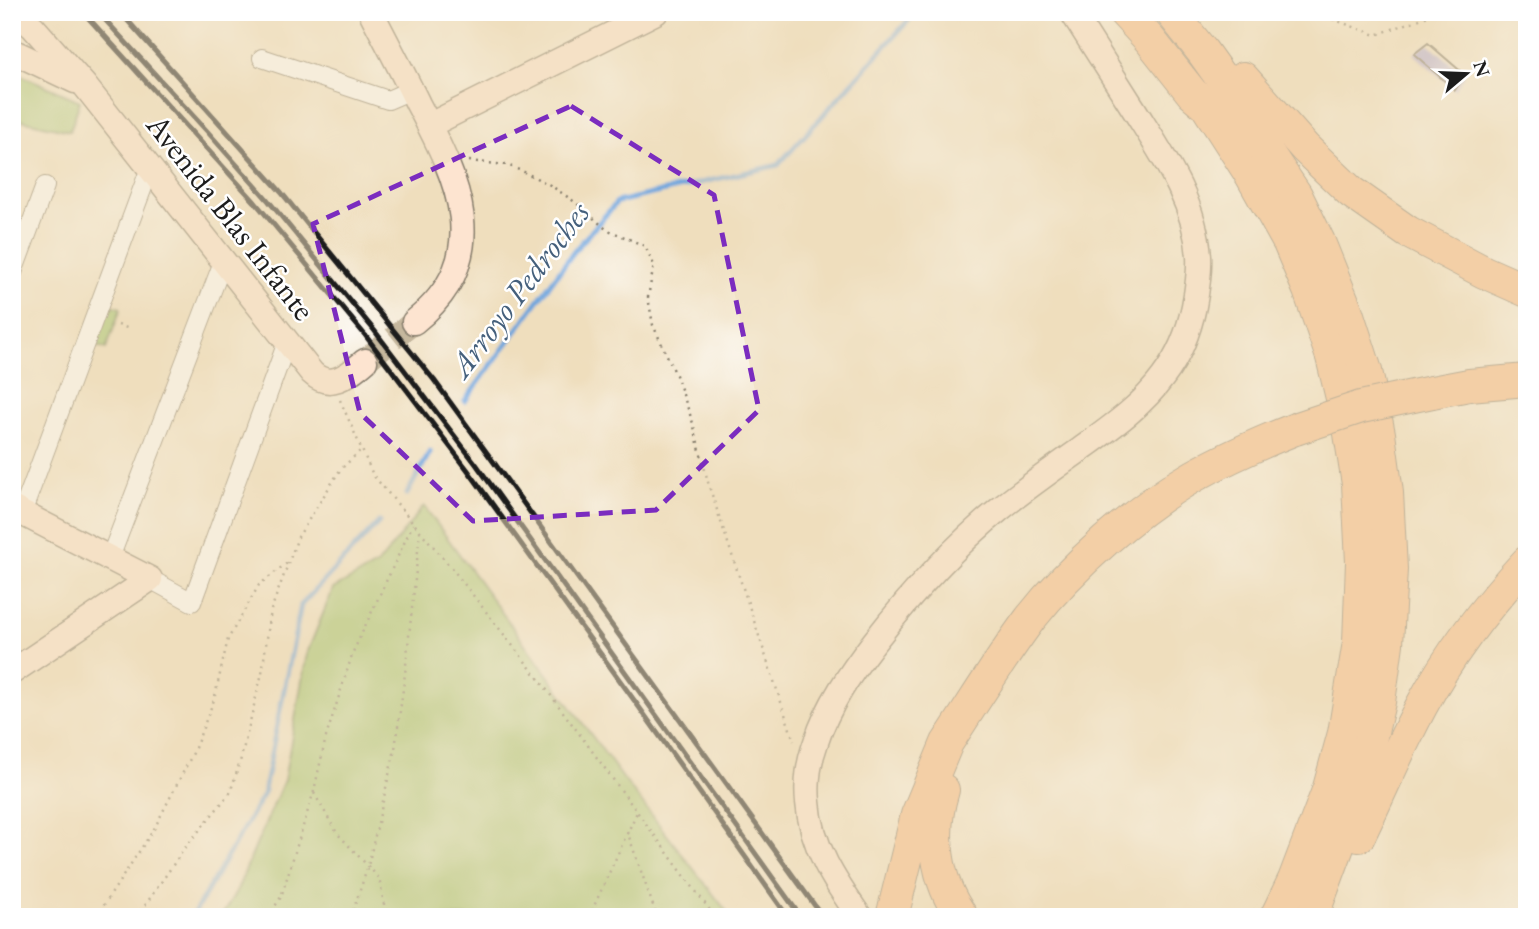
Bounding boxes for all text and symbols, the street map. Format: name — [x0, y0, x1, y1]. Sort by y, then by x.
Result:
north arrow — [1430, 38, 1500, 108]
text: N — [1467, 57, 1496, 81]
street label: Avenida Blas Infante — [137, 104, 325, 329]
water label: Arroyo Pedroches — [437, 192, 600, 388]

